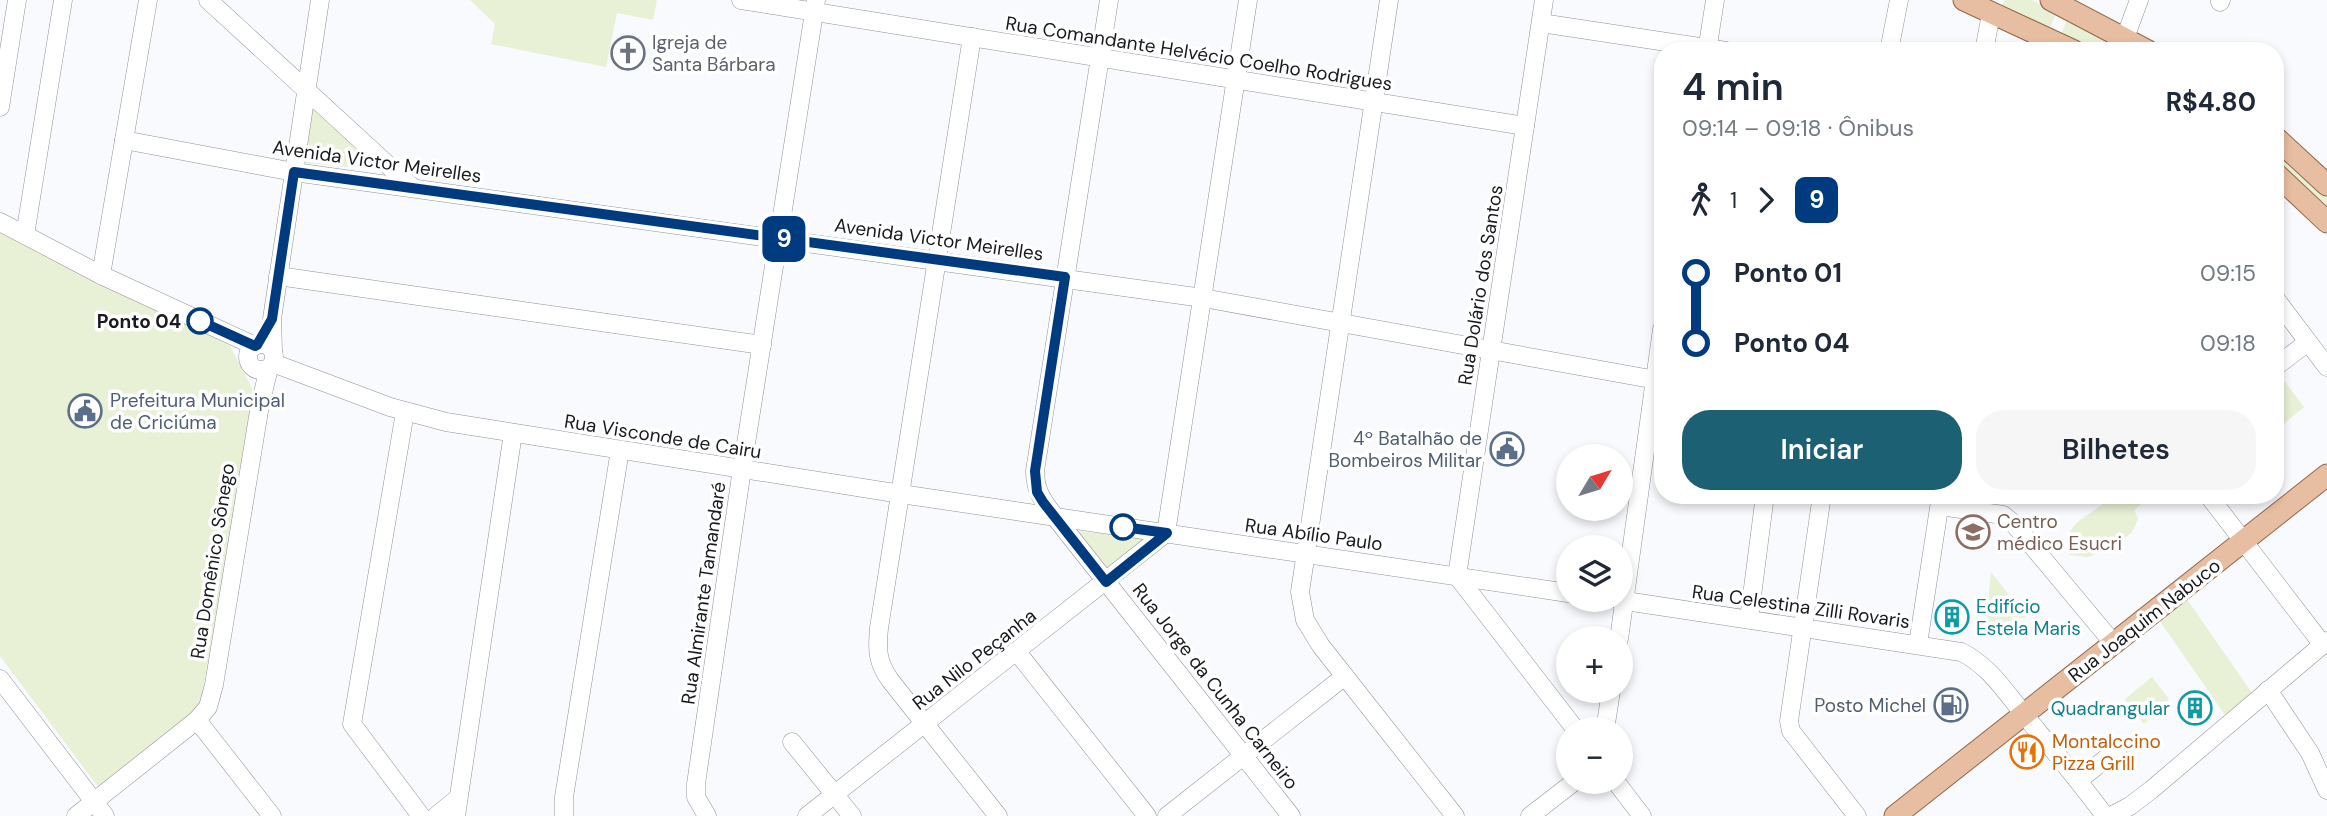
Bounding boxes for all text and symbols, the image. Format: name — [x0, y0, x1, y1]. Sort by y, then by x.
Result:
street label: Rua Comandante Helvécio Coelho Rodrigues — [1004, 11, 1394, 96]
place label: Igreja de Santa Bárbara — [652, 30, 776, 77]
church icon: Igreja de Santa Bárbara — [609, 34, 647, 72]
text: 4 min — [1682, 62, 1784, 112]
text: R$4.80 — [2166, 85, 2256, 119]
text: 09:14 – 09:18 · Ônibus — [1682, 113, 1914, 143]
street label: Avenida Victor Meirelles — [271, 134, 483, 189]
icon: walk — [1682, 181, 1720, 219]
icon: forward — [1747, 181, 1785, 219]
street label: Rua Dolário dos Santos — [1452, 183, 1509, 387]
text: 9 — [1809, 184, 1824, 215]
text: 1 — [1730, 185, 1737, 215]
street label: Avenida Victor Meirelles — [833, 212, 1045, 267]
line badge: 9 — [761, 216, 807, 262]
text: 9 — [776, 223, 792, 254]
text: Ponto 01 — [1734, 256, 1842, 290]
text: 09:15 — [2200, 258, 2256, 288]
marker: Ponto 04 — [187, 308, 213, 334]
place label: Ponto 04 — [97, 309, 181, 334]
text: Ponto 04 — [1734, 326, 1849, 360]
text: 09:18 — [2200, 328, 2256, 358]
place label: Prefeitura Municipal de Criciúma — [110, 388, 285, 435]
public building icon: Prefeitura Municipal de Criciúma — [66, 392, 104, 430]
street label: Rua Visconde de Cairu — [563, 409, 763, 464]
button: Iniciar — [1682, 410, 1962, 490]
button: Bilhetes — [1976, 410, 2256, 490]
place label: 4º Batalhão de Bombeiros Militar — [1328, 426, 1482, 473]
public building icon: 4º Batalhão de Bombeiros Militar — [1488, 430, 1526, 468]
north arrow — [1556, 444, 1633, 522]
map controls — [1556, 444, 1633, 794]
street label: Rua Domênico Sônego — [185, 461, 240, 661]
street label: Rua Almirante Tamandaré — [675, 480, 732, 706]
place label: Centro médico Esucri — [1997, 509, 2122, 556]
street label: Rua Abílio Paulo — [1243, 512, 1384, 557]
school or university icon: Centro médico Esucri — [1954, 513, 1992, 551]
unlabelled marker — [1110, 514, 1136, 540]
button: layers — [1556, 535, 1633, 612]
street label: Rua Joaquim Nabuco — [2063, 553, 2225, 688]
street label: Rua Jorge da Cunha Carneiro — [1127, 578, 1304, 795]
street label: Rua Celestina Zilli Rovaris — [1690, 579, 1912, 634]
place label: Edifício Estela Maris — [1976, 594, 2081, 641]
building icon: Edifício Estela Maris — [1933, 598, 1971, 636]
street label: Rua Nilo Peçanha — [907, 603, 1041, 716]
button: + — [1556, 626, 1633, 703]
fuel station icon: Posto Michel — [1932, 686, 1970, 724]
building icon: Quadrangular — [2176, 689, 2214, 727]
place label: Posto Michel — [1814, 693, 1926, 718]
place label: Quadrangular — [2051, 696, 2170, 721]
button: − — [1556, 717, 1633, 794]
place label: Montalccino Pizza Grill — [2052, 729, 2161, 776]
restaurant icon: Montalccino Pizza Grill — [2008, 733, 2046, 771]

